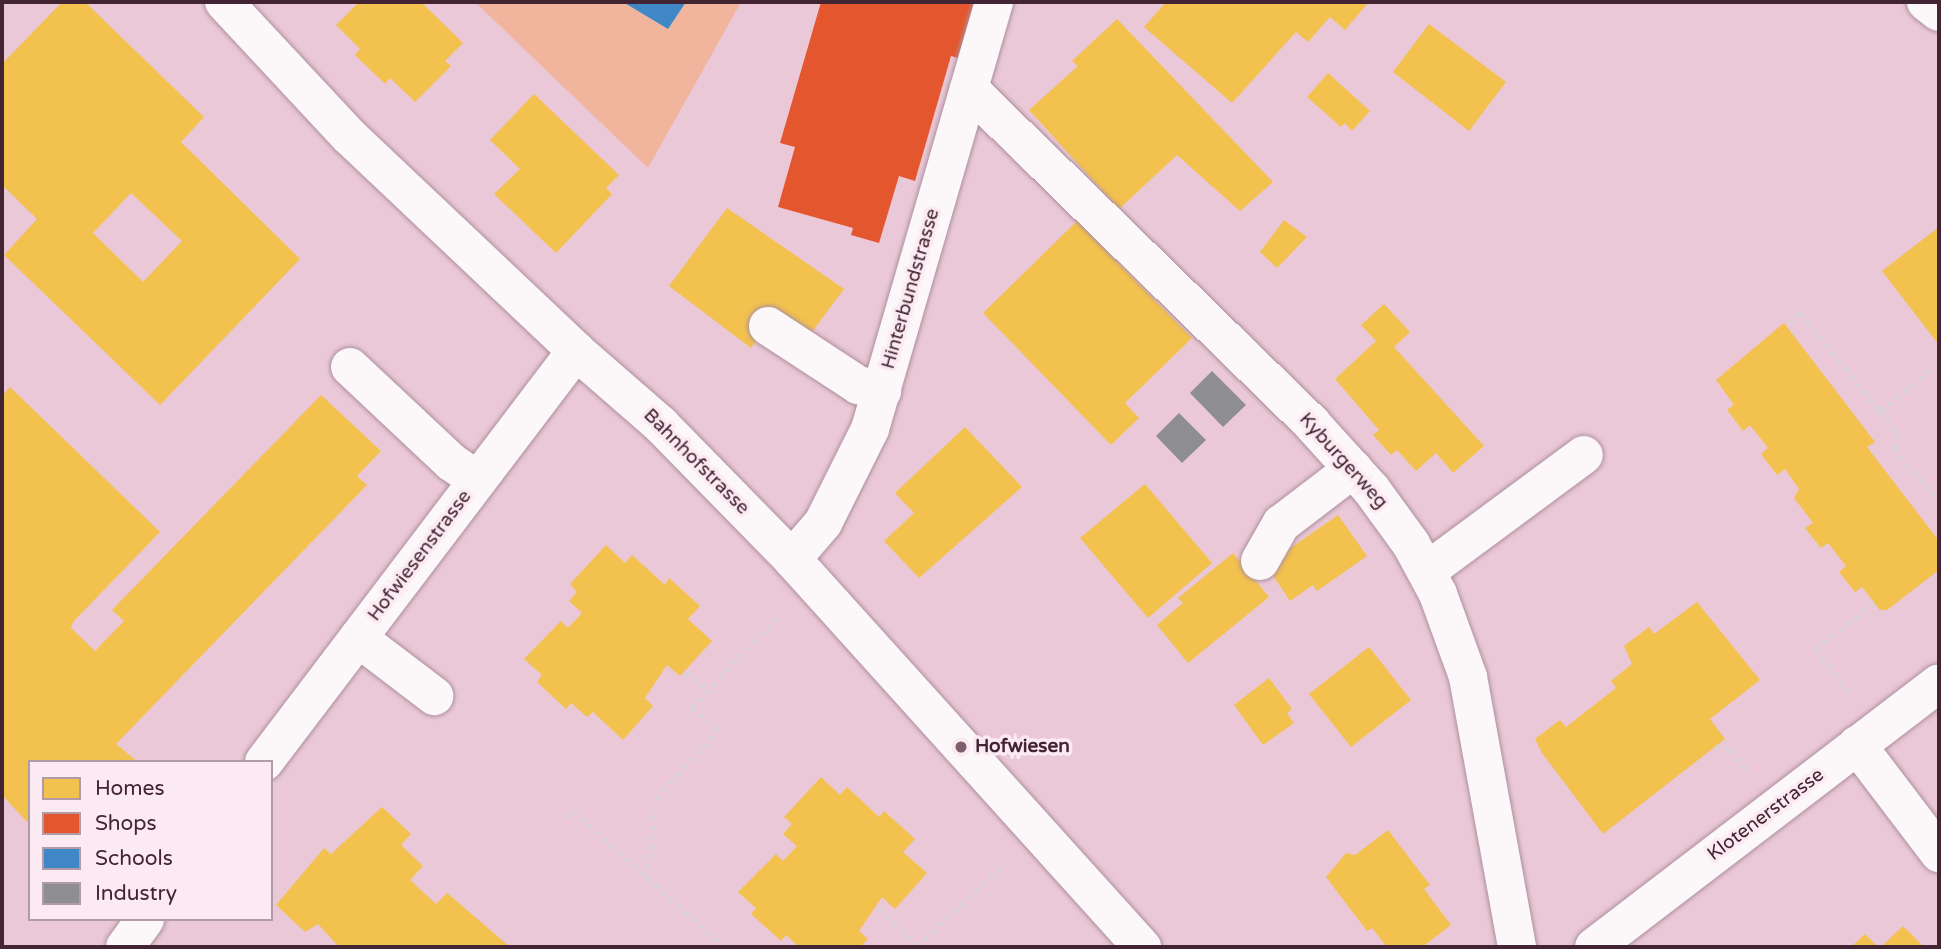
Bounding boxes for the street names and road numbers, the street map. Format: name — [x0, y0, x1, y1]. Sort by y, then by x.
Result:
street label: Hinterbundstrasse — [877, 206, 945, 372]
street label: Bahnhofstrasse — [638, 404, 754, 520]
street label: Kyburgerweg — [1294, 408, 1392, 514]
street label: Hofwiesenstrasse — [363, 486, 477, 626]
street label: Klotenerstrasse — [1703, 764, 1829, 866]

